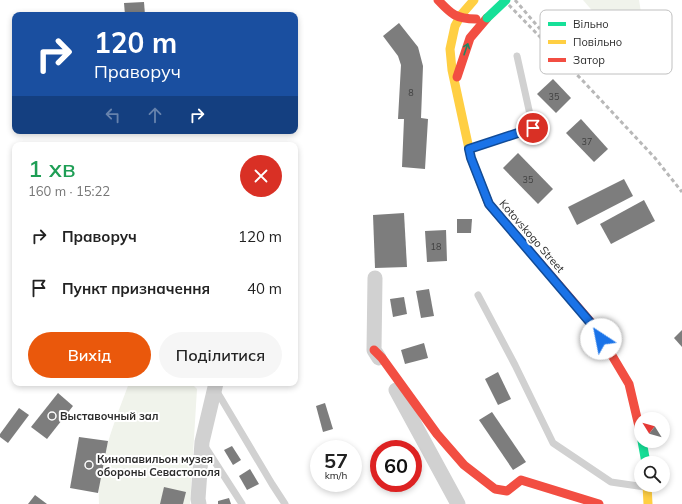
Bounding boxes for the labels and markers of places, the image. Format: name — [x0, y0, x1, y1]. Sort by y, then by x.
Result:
pin — [516, 111, 550, 145]
place label: Выставочный зал — [60, 409, 158, 423]
marker: Выставочный зал — [47, 411, 57, 421]
place label: Кинопавильон музея обороны Севастополя — [97, 452, 220, 479]
marker: Кинопавильон музея обороны Севастополя — [84, 460, 94, 470]

